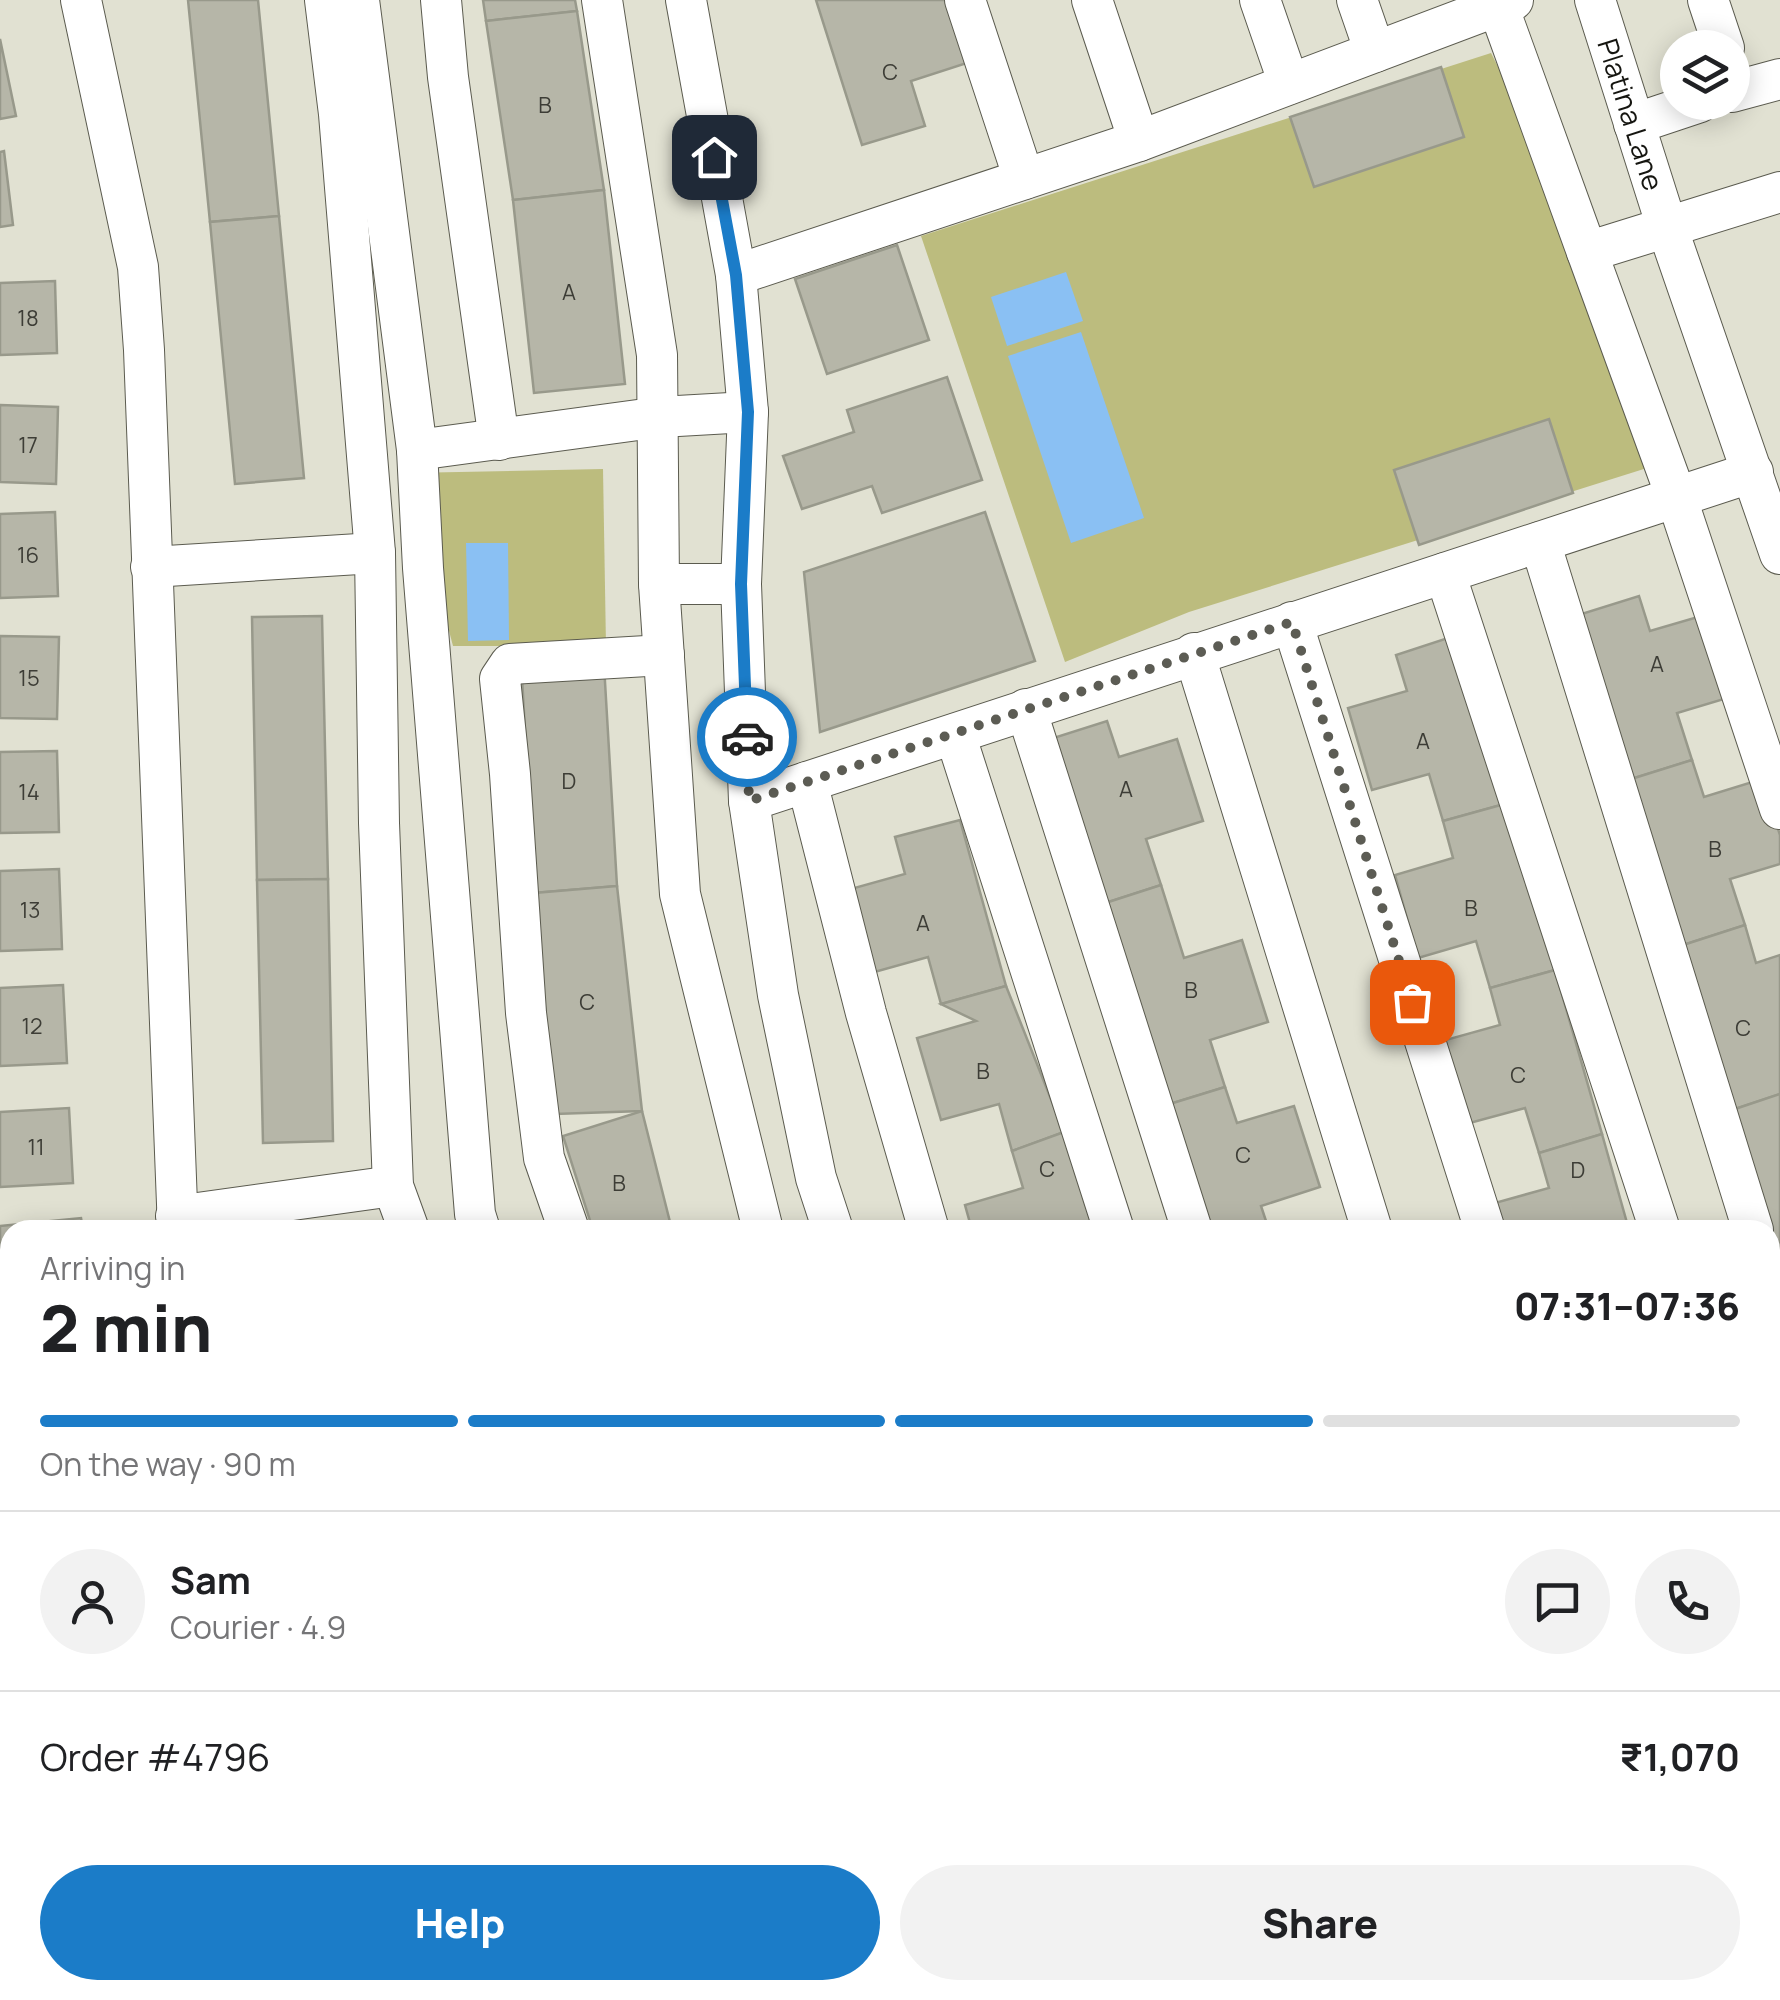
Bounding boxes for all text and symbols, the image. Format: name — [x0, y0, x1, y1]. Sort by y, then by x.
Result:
map controls — [1660, 30, 1750, 120]
button: layers — [1660, 30, 1750, 120]
street label: Platina Lane — [1589, 34, 1673, 195]
house number: C — [882, 57, 898, 87]
house number: B — [538, 90, 552, 120]
pin — [672, 115, 757, 200]
icon: home — [687, 130, 742, 185]
house number: A — [562, 277, 576, 307]
house number: 18 — [17, 303, 39, 333]
house number: 17 — [18, 430, 38, 460]
house number: 16 — [17, 540, 39, 570]
house number: A — [1650, 649, 1664, 679]
house number: 15 — [18, 663, 40, 693]
courier — [697, 687, 797, 787]
icon: car — [720, 710, 775, 765]
house number: A — [1416, 726, 1430, 756]
house number: D — [562, 766, 576, 796]
house number: A — [1119, 774, 1133, 804]
house number: 14 — [18, 777, 40, 807]
house number: B — [1708, 834, 1722, 864]
house number: B — [1464, 893, 1478, 923]
house number: 13 — [20, 895, 40, 925]
house number: A — [916, 908, 930, 938]
pin — [1370, 960, 1455, 1045]
house number: B — [1184, 975, 1198, 1005]
icon: bag — [1385, 975, 1440, 1030]
house number: C — [579, 987, 595, 1017]
house number: 12 — [21, 1011, 43, 1041]
house number: C — [1735, 1013, 1751, 1043]
house number: B — [976, 1056, 990, 1086]
house number: C — [1510, 1060, 1526, 1090]
house number: 11 — [27, 1132, 45, 1162]
house number: C — [1235, 1140, 1251, 1170]
house number: C — [1039, 1154, 1055, 1184]
house number: D — [1571, 1155, 1585, 1185]
house number: B — [612, 1168, 626, 1198]
text: Arriving in — [40, 1246, 185, 1290]
text: 07:31–07:36 — [1514, 1279, 1740, 1331]
text: 2 min — [40, 1283, 212, 1372]
text: On the way · 90 m — [40, 1442, 296, 1486]
button: person — [40, 1549, 145, 1654]
button: chat — [1505, 1549, 1610, 1654]
button: phone — [1635, 1549, 1740, 1654]
text: Sam — [170, 1553, 251, 1605]
text: Courier · 4.9 — [170, 1605, 346, 1649]
text: Order #4796 — [40, 1730, 270, 1782]
text: ₹1,070 — [1620, 1730, 1740, 1782]
button: Help — [40, 1865, 880, 1980]
button: Share — [900, 1865, 1740, 1980]

